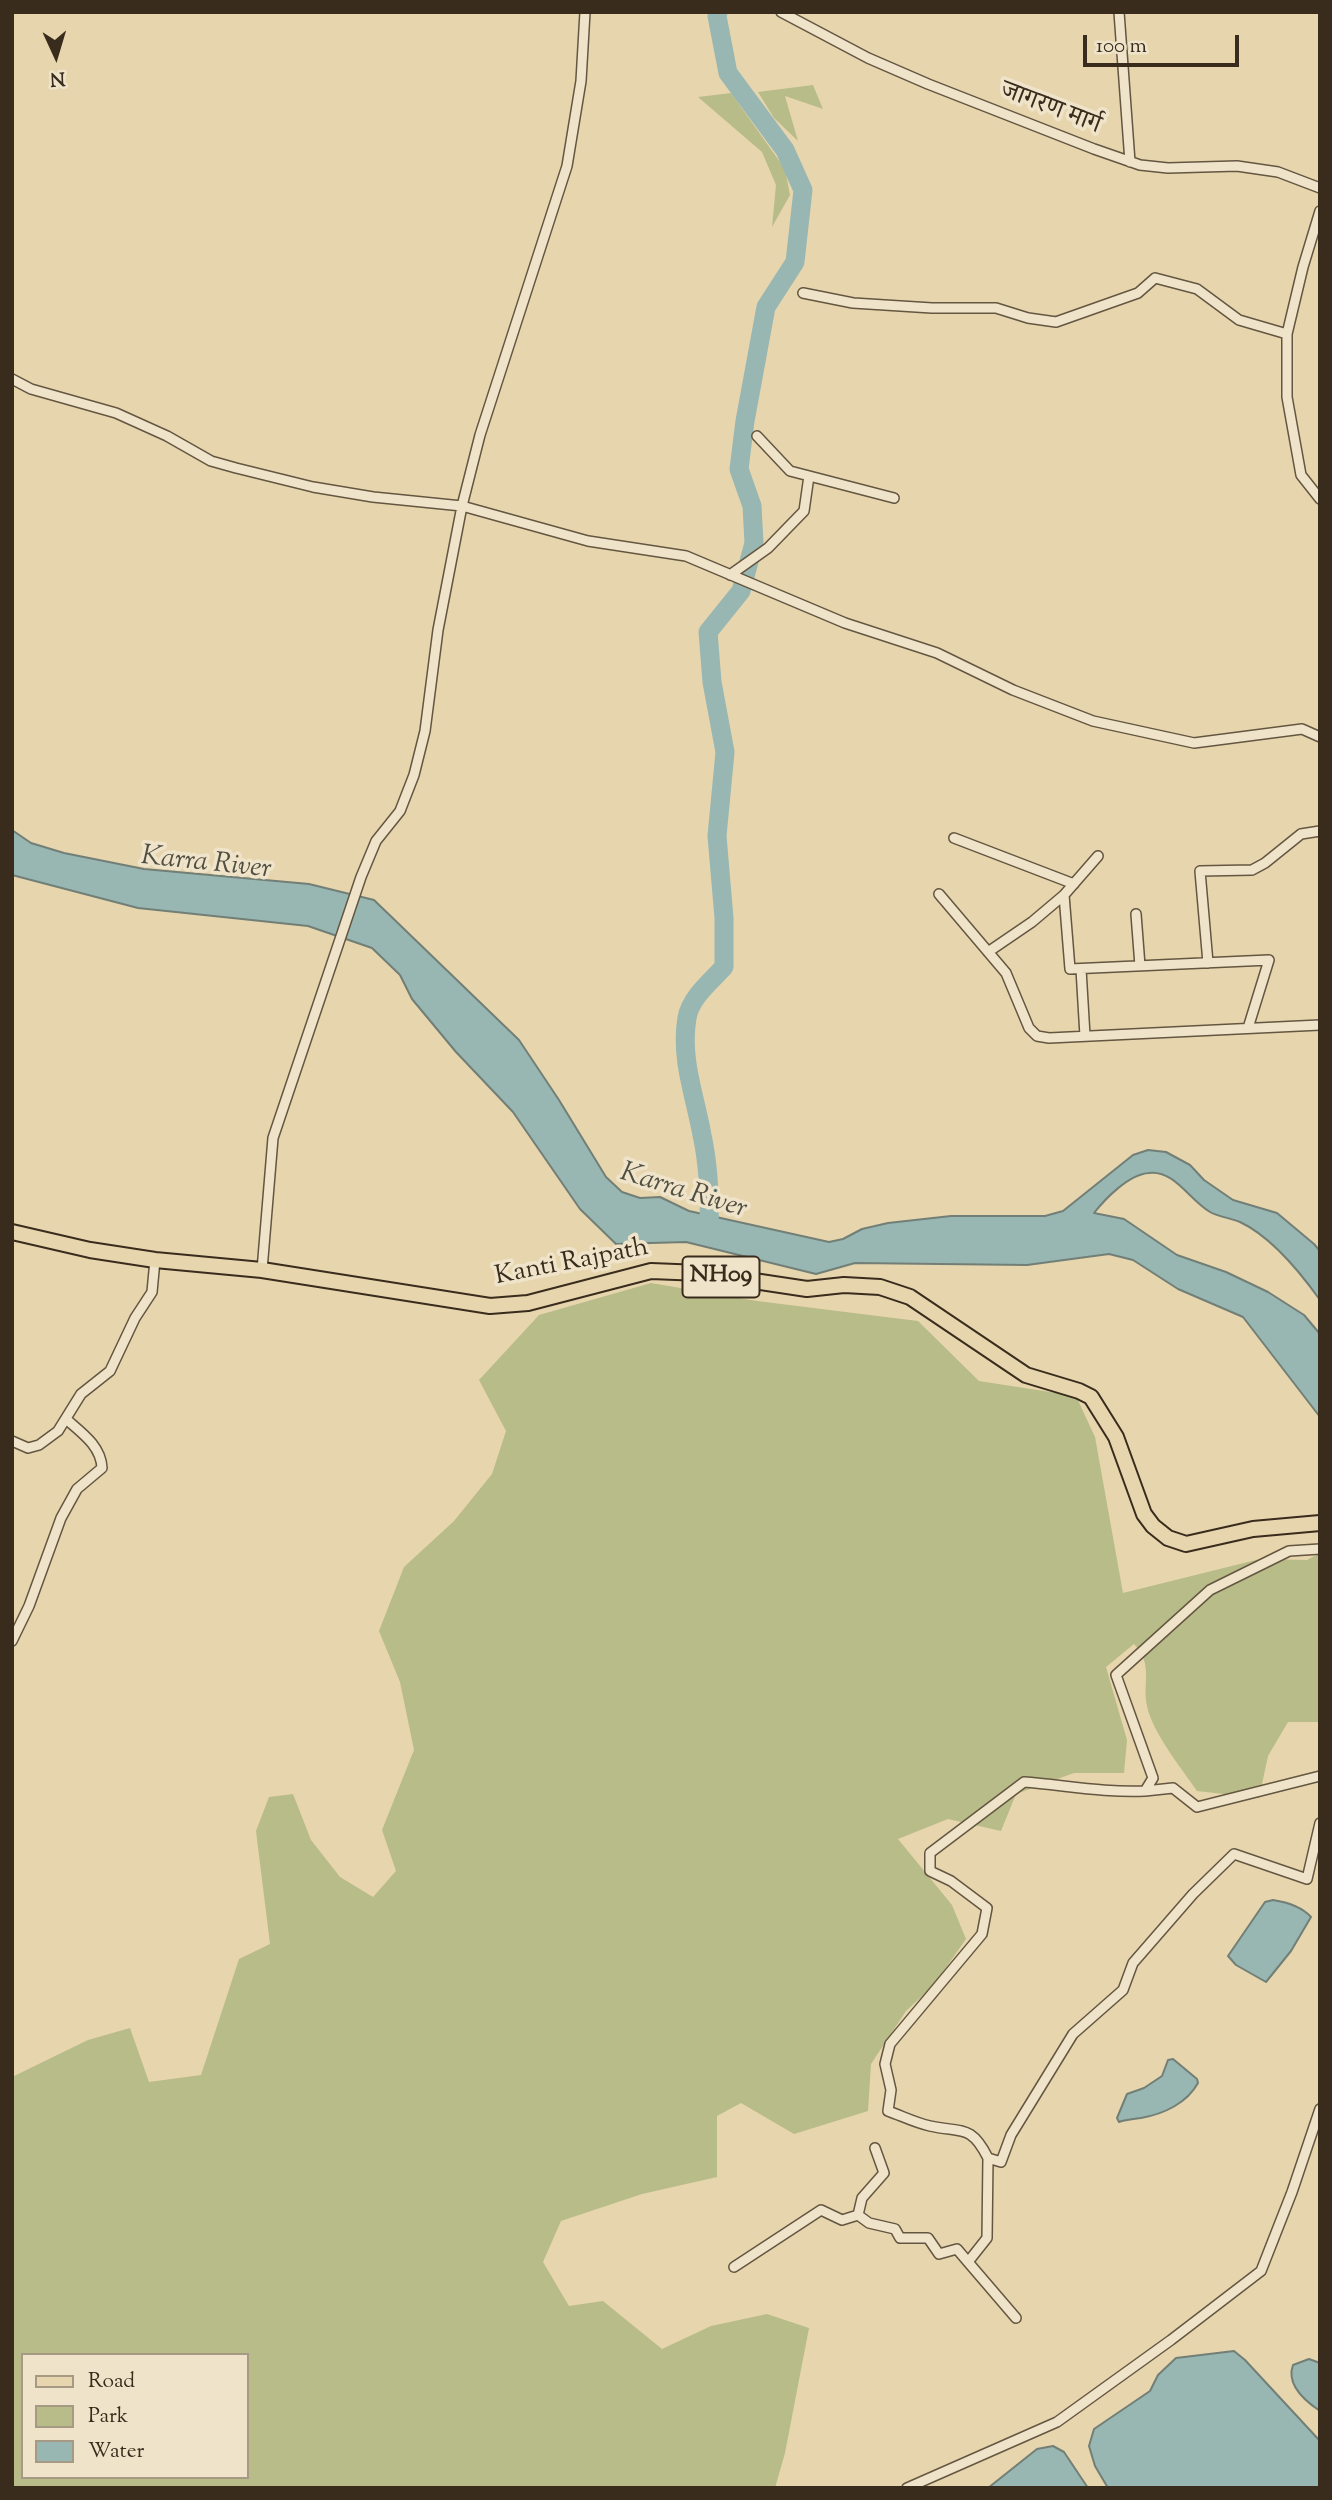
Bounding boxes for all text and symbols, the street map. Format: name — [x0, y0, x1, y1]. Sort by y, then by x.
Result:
north arrow — [21, 21, 91, 91]
scale bar — [1087, 21, 1243, 65]
text: 100 m — [1096, 32, 1147, 62]
text: N — [49, 63, 66, 91]
street label: जागरण मार्ग — [995, 77, 1105, 143]
water label: Karra River — [139, 841, 273, 889]
water label: Karra River — [615, 1158, 751, 1228]
street label: Kanti Rajpath — [493, 1234, 651, 1294]
road number: NH09 — [682, 1256, 760, 1297]
legend — [21, 2353, 248, 2479]
text: Road — [88, 2367, 135, 2397]
text: Park — [88, 2402, 128, 2432]
text: Water — [88, 2437, 144, 2467]

